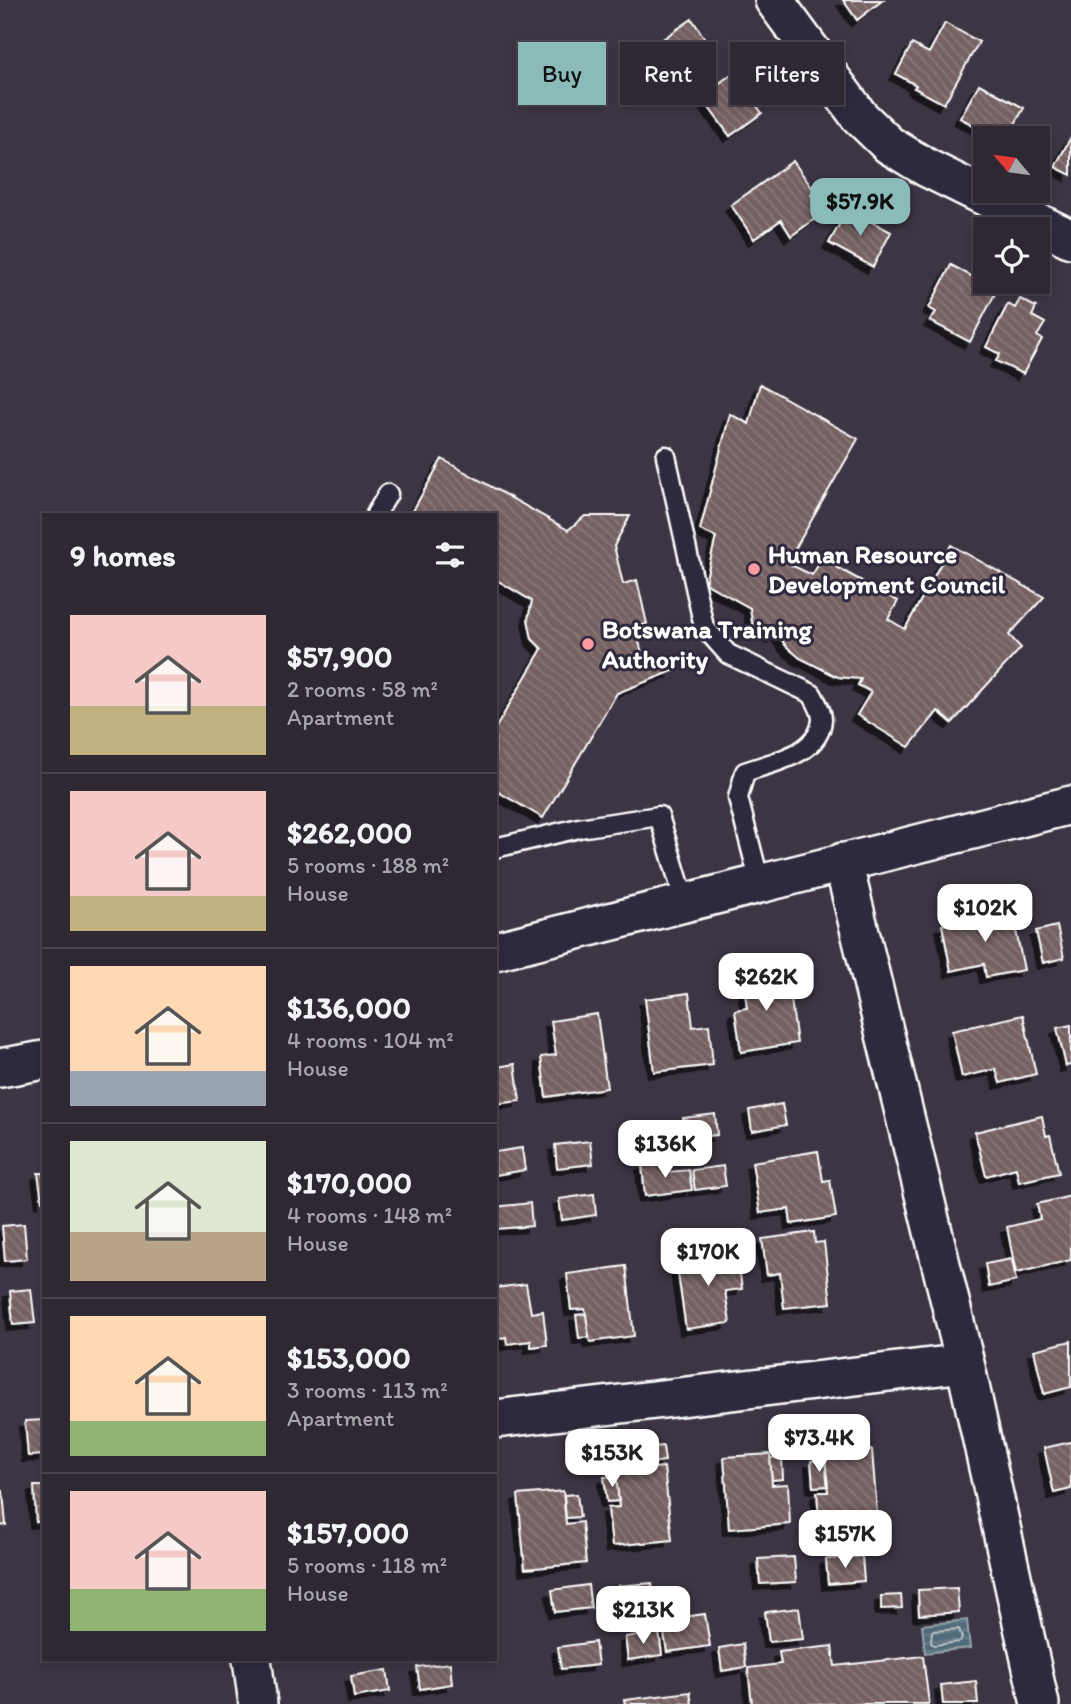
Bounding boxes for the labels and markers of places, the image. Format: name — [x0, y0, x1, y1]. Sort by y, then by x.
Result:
pin: $57.9K — [803, 178, 917, 238]
place label: Human Resource Development Council — [768, 538, 1006, 600]
marker: Human Resource Development Council — [746, 561, 762, 577]
place label: Botswana Training Authority — [601, 613, 812, 675]
marker: Botswana Training Authority — [580, 636, 596, 652]
pin: $102K — [936, 884, 1034, 944]
pin: $262K — [717, 954, 815, 1013]
pin: $136K — [616, 1120, 714, 1180]
pin: $170K — [659, 1228, 757, 1288]
pin: $73.4K — [762, 1414, 876, 1474]
pin: $153K — [563, 1430, 661, 1489]
pin: $157K — [796, 1510, 894, 1570]
pin: $213K — [594, 1586, 692, 1646]

